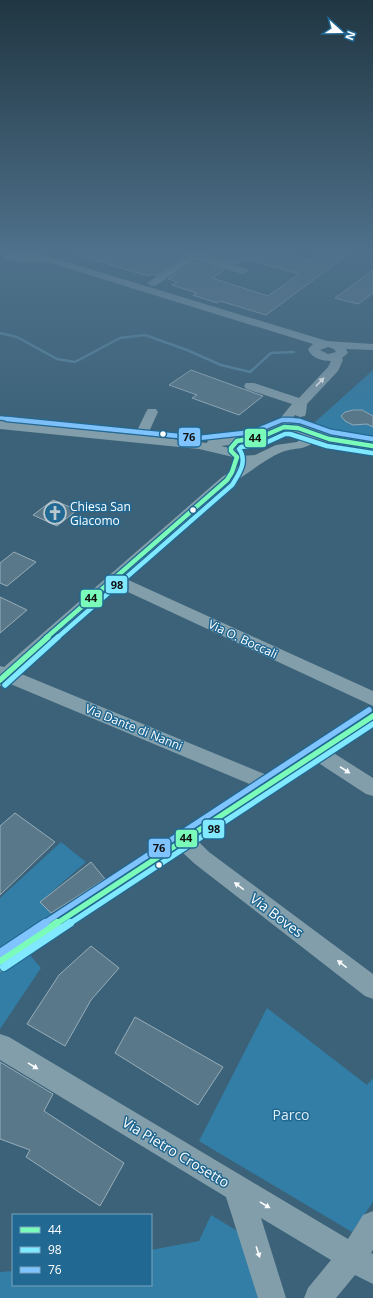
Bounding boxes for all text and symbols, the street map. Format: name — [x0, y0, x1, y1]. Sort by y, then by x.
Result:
north arrow — [321, 12, 361, 52]
text: N — [342, 29, 359, 43]
one-way arrow — [315, 378, 324, 387]
line badge: 76 — [178, 427, 201, 447]
line badge: 44 — [244, 428, 267, 448]
unlabelled marker — [158, 429, 168, 439]
text: 76 — [183, 429, 195, 444]
text: 44 — [249, 430, 262, 445]
place label: Chiesa San Giacomo — [70, 498, 131, 529]
church icon: Chiesa San Giacomo — [42, 500, 68, 526]
unlabelled marker — [188, 505, 198, 515]
line badge: 98 — [105, 575, 128, 594]
text: 98 — [111, 577, 123, 592]
line badge: 44 — [80, 589, 103, 608]
text: 44 — [85, 590, 98, 605]
street label: Via O. Boccali — [206, 615, 280, 663]
street label: Via Dante di Nanni — [83, 700, 185, 754]
one-way arrow — [340, 766, 350, 774]
line badge: 98 — [202, 819, 225, 839]
text: 98 — [208, 821, 220, 836]
line badge: 44 — [175, 829, 198, 848]
text: 44 — [180, 830, 193, 845]
line badge: 76 — [148, 838, 171, 858]
text: 76 — [153, 840, 165, 855]
unlabelled marker — [154, 860, 164, 870]
one-way arrow — [233, 882, 244, 890]
street label: Via Boves — [246, 889, 308, 942]
one-way arrow — [337, 961, 347, 969]
one-way arrow — [27, 1062, 39, 1069]
park label: Parco — [272, 1105, 310, 1124]
street label: Via Pietro Crosetto — [119, 1112, 233, 1192]
one-way arrow — [259, 1202, 271, 1209]
legend — [12, 1214, 152, 1286]
text: 44 — [48, 1221, 62, 1238]
text: 98 — [48, 1241, 62, 1258]
one-way arrow — [256, 1246, 262, 1258]
text: 76 — [48, 1261, 62, 1278]

